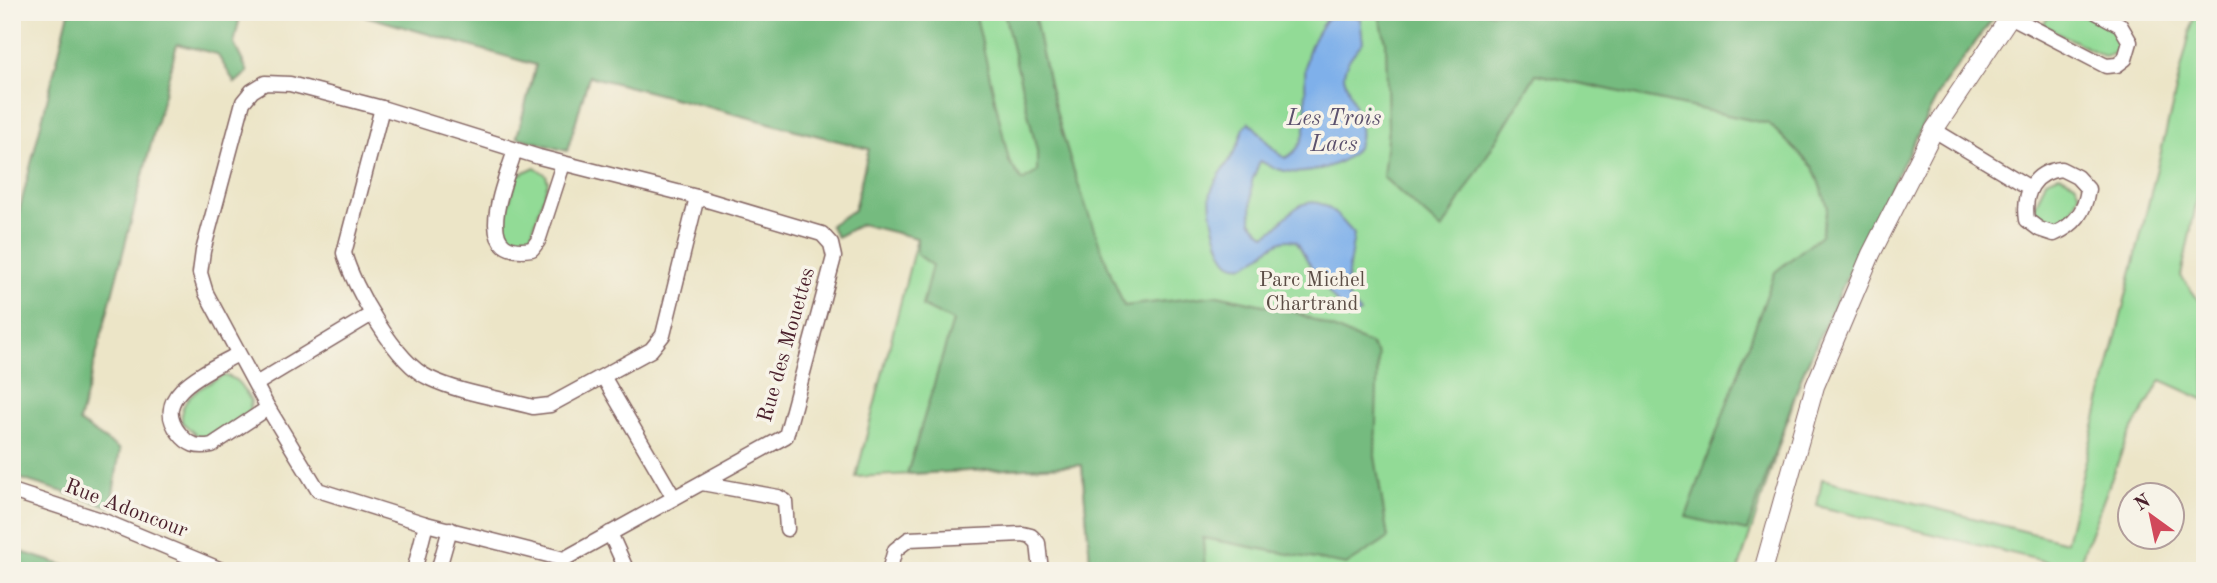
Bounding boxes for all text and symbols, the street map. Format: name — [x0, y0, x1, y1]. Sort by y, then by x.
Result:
water label: Les Trois Lacs — [1286, 107, 1382, 156]
street label: Rue des Mouettes — [755, 265, 819, 425]
park label: Parc Michel Chartrand — [1259, 270, 1366, 315]
street label: Rue Adoncour — [62, 476, 191, 542]
north arrow — [2116, 482, 2186, 552]
text: N — [2132, 492, 2155, 516]

